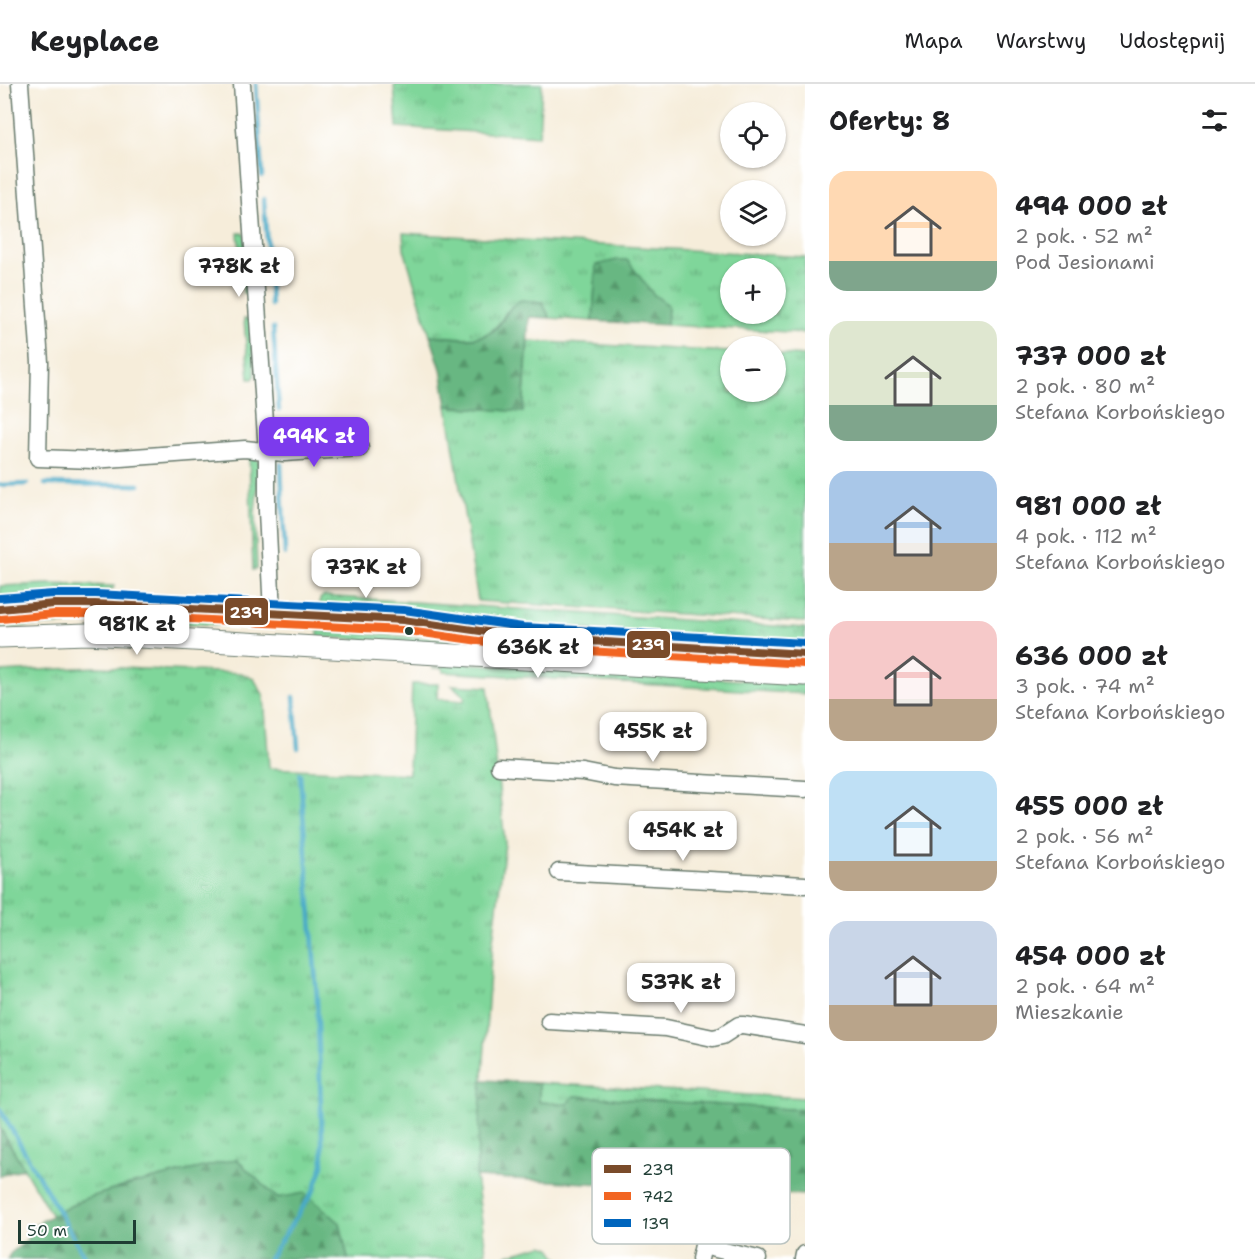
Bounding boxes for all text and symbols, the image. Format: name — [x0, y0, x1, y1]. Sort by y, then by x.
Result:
text: Keyplace — [30, 22, 160, 60]
text: Mapa — [905, 27, 963, 55]
text: Warstwy — [996, 27, 1086, 55]
text: Udostępnij — [1119, 27, 1225, 55]
map controls — [720, 102, 786, 402]
button: locate — [720, 102, 786, 168]
text: Oferty: 8 — [829, 103, 950, 138]
icon: filters — [1198, 104, 1231, 137]
button: layers — [720, 180, 786, 246]
text: 494 000 zł — [1015, 188, 1167, 223]
icon: home — [877, 195, 949, 267]
text: 2 pok. · 52 m² — [1015, 223, 1153, 249]
pin: 778K zł — [184, 247, 294, 298]
text: Pod Jesionami — [1015, 249, 1155, 275]
text: 778K zł — [198, 253, 280, 279]
button: + — [720, 258, 786, 324]
button: − — [720, 336, 786, 402]
text: 737 000 zł — [1015, 338, 1166, 373]
icon: home — [877, 345, 949, 417]
text: 2 pok. · 80 m² — [1015, 373, 1155, 399]
text: Stefana Korbońskiego — [1015, 399, 1225, 425]
pin: 494K zł — [259, 417, 369, 468]
text: 494K zł — [273, 423, 355, 449]
text: 981 000 zł — [1015, 488, 1161, 523]
icon: home — [877, 495, 949, 567]
text: 4 pok. · 112 m² — [1015, 523, 1157, 549]
pin: 737K zł — [311, 548, 421, 599]
text: Stefana Korbońskiego — [1015, 549, 1225, 575]
text: 737K zł — [325, 554, 407, 580]
line badge: 239 — [224, 597, 269, 626]
text: 239 — [230, 602, 262, 623]
pin: 981K zł — [82, 605, 192, 656]
text: 981K zł — [98, 611, 176, 637]
unlabelled marker — [403, 625, 415, 637]
pin: 636K zł — [483, 628, 593, 679]
line badge: 239 — [626, 630, 671, 659]
text: 636K zł — [497, 634, 579, 660]
text: 239 — [632, 634, 664, 655]
text: 636 000 zł — [1015, 638, 1167, 673]
icon: home — [877, 645, 949, 717]
text: 3 pok. · 74 m² — [1015, 673, 1155, 699]
text: Stefana Korbońskiego — [1015, 699, 1225, 725]
pin: 455K zł — [598, 712, 708, 763]
text: 455K zł — [614, 718, 692, 744]
text: 455 000 zł — [1015, 788, 1163, 823]
icon: home — [877, 795, 949, 867]
pin: 454K zł — [628, 811, 738, 862]
text: 454K zł — [643, 817, 723, 843]
text: 2 pok. · 56 m² — [1015, 823, 1154, 849]
text: Stefana Korbońskiego — [1015, 849, 1225, 875]
text: 454 000 zł — [1015, 938, 1165, 973]
icon: home — [877, 945, 949, 1017]
pin: 537K zł — [626, 963, 736, 1014]
text: 537K zł — [641, 969, 721, 995]
text: 2 pok. · 64 m² — [1015, 973, 1155, 999]
text: Mieszkanie — [1015, 999, 1124, 1025]
legend — [592, 1148, 790, 1244]
text: 239 — [642, 1159, 674, 1180]
text: 742 — [642, 1186, 674, 1207]
text: 139 — [642, 1213, 669, 1234]
scale bar — [18, 1217, 136, 1244]
text: 50 m — [27, 1220, 67, 1241]

